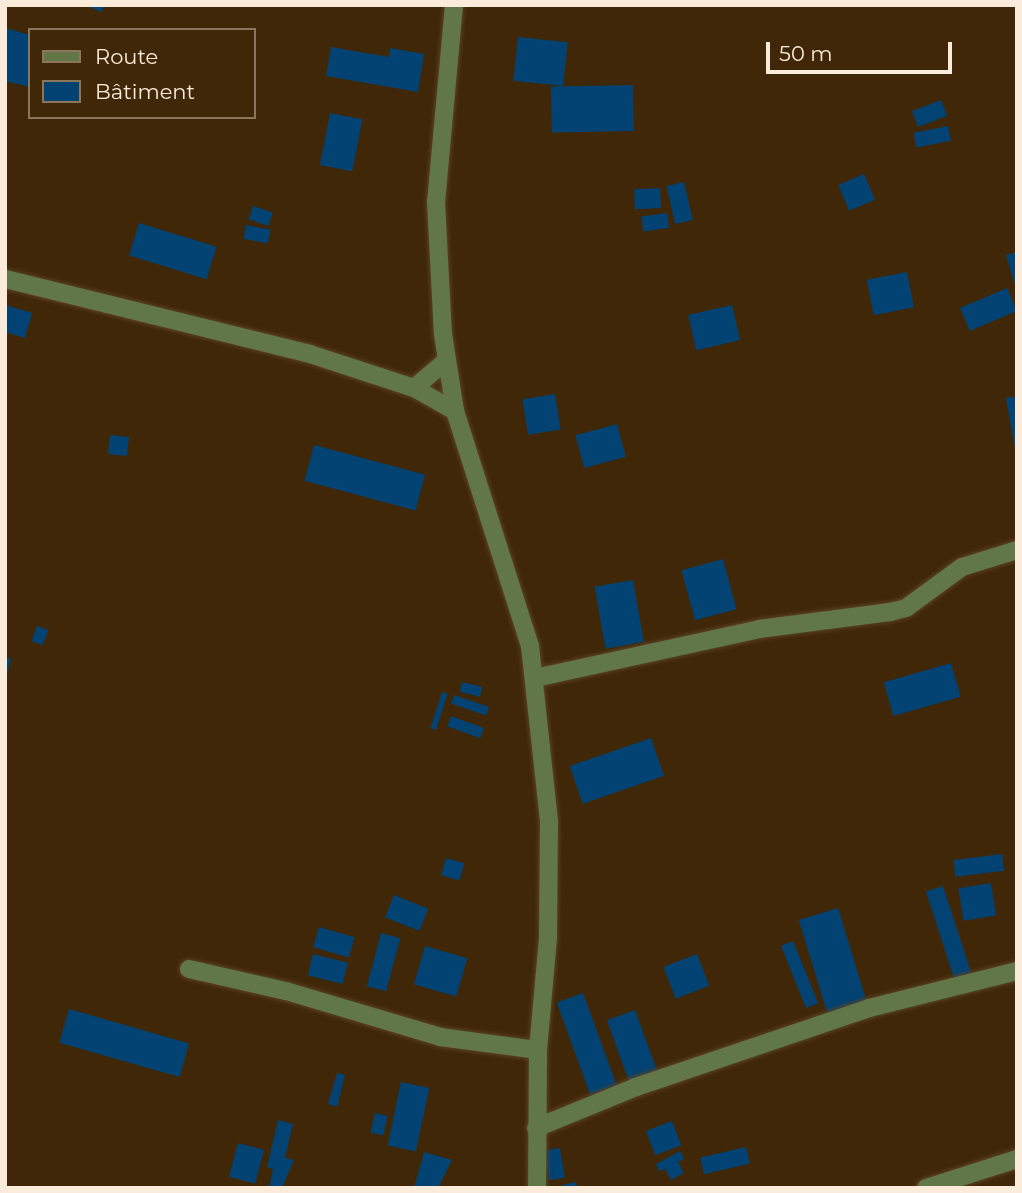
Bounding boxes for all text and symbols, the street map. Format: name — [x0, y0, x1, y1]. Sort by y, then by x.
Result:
legend — [28, 28, 256, 119]
scale bar — [770, 28, 956, 72]
text: 50 m — [779, 41, 833, 66]
text: Route — [95, 44, 158, 69]
text: Bâtiment — [95, 79, 195, 104]

